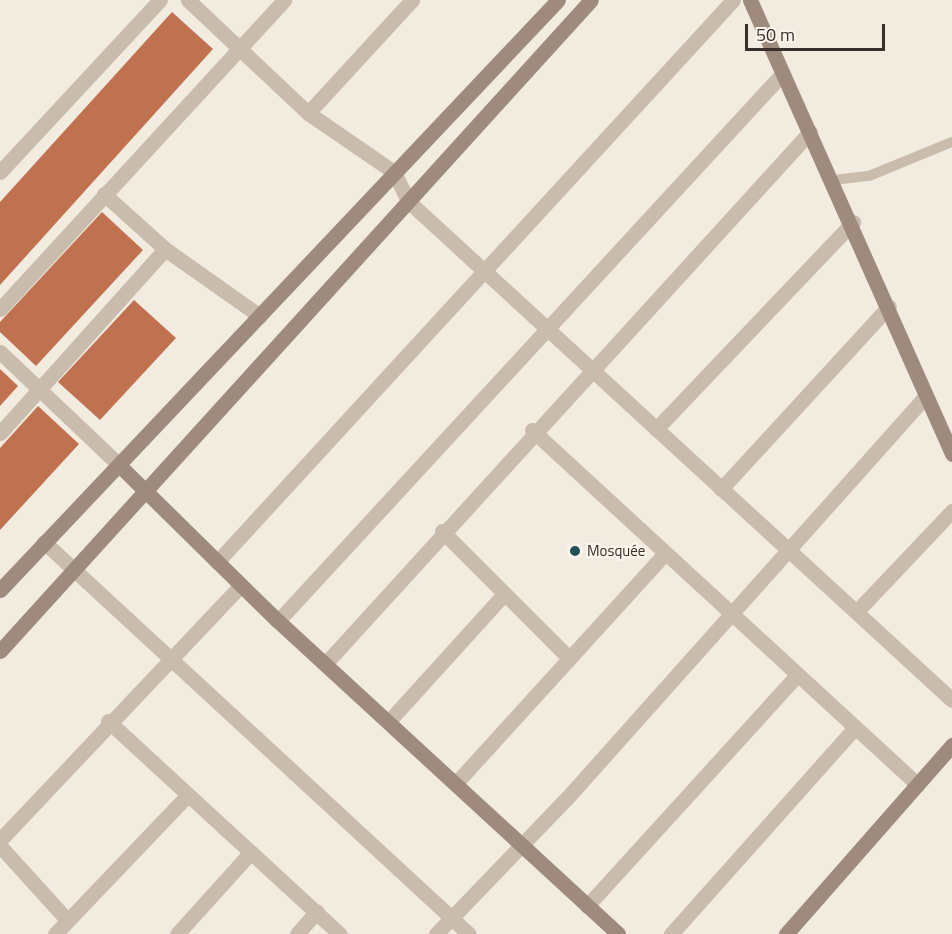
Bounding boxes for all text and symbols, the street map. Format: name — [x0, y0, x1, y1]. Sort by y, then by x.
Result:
scale bar — [748, 12, 888, 50]
text: 50 m — [756, 21, 795, 48]
place label: Mosquée — [587, 542, 645, 560]
marker: Mosquée — [568, 544, 582, 558]

